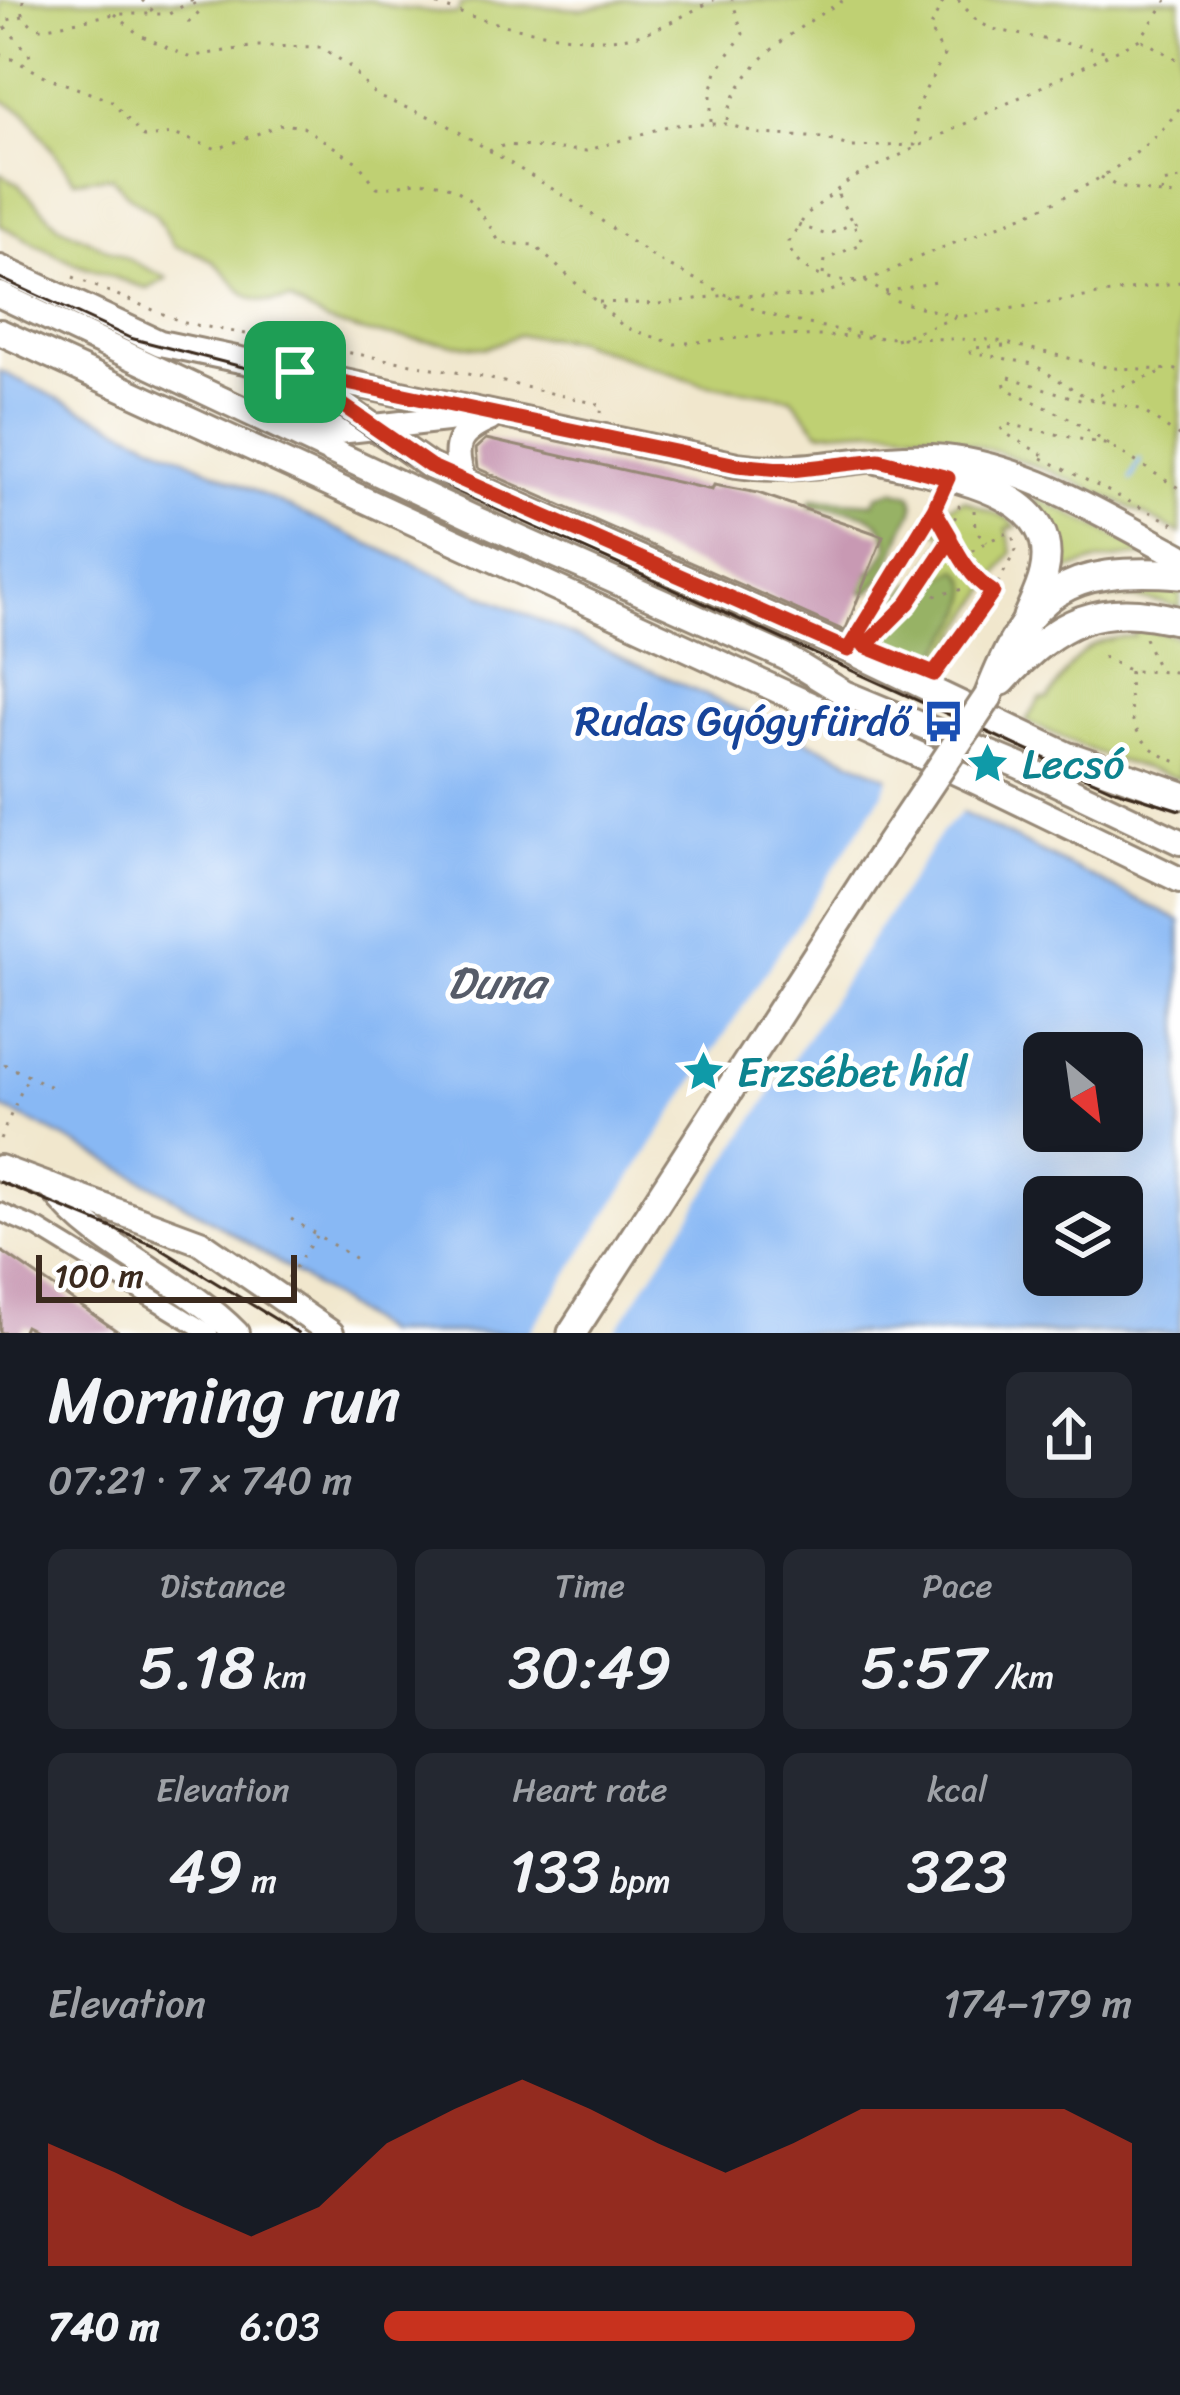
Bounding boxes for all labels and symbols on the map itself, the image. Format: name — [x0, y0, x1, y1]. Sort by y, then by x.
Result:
pin — [244, 321, 346, 423]
place label: Rudas Gyógyfürdő — [575, 684, 913, 758]
bus stop icon: Rudas Gyógyfürdő — [921, 698, 967, 744]
place label: Lecsó — [1022, 727, 1125, 801]
place icon: Lecsó — [965, 741, 1011, 787]
water label: Duna — [447, 943, 550, 1023]
north arrow — [1023, 1032, 1143, 1152]
place label: Erzsébet híd — [737, 1035, 969, 1109]
place icon: Erzsébet híd — [680, 1049, 726, 1095]
scale bar — [36, 1249, 297, 1302]

